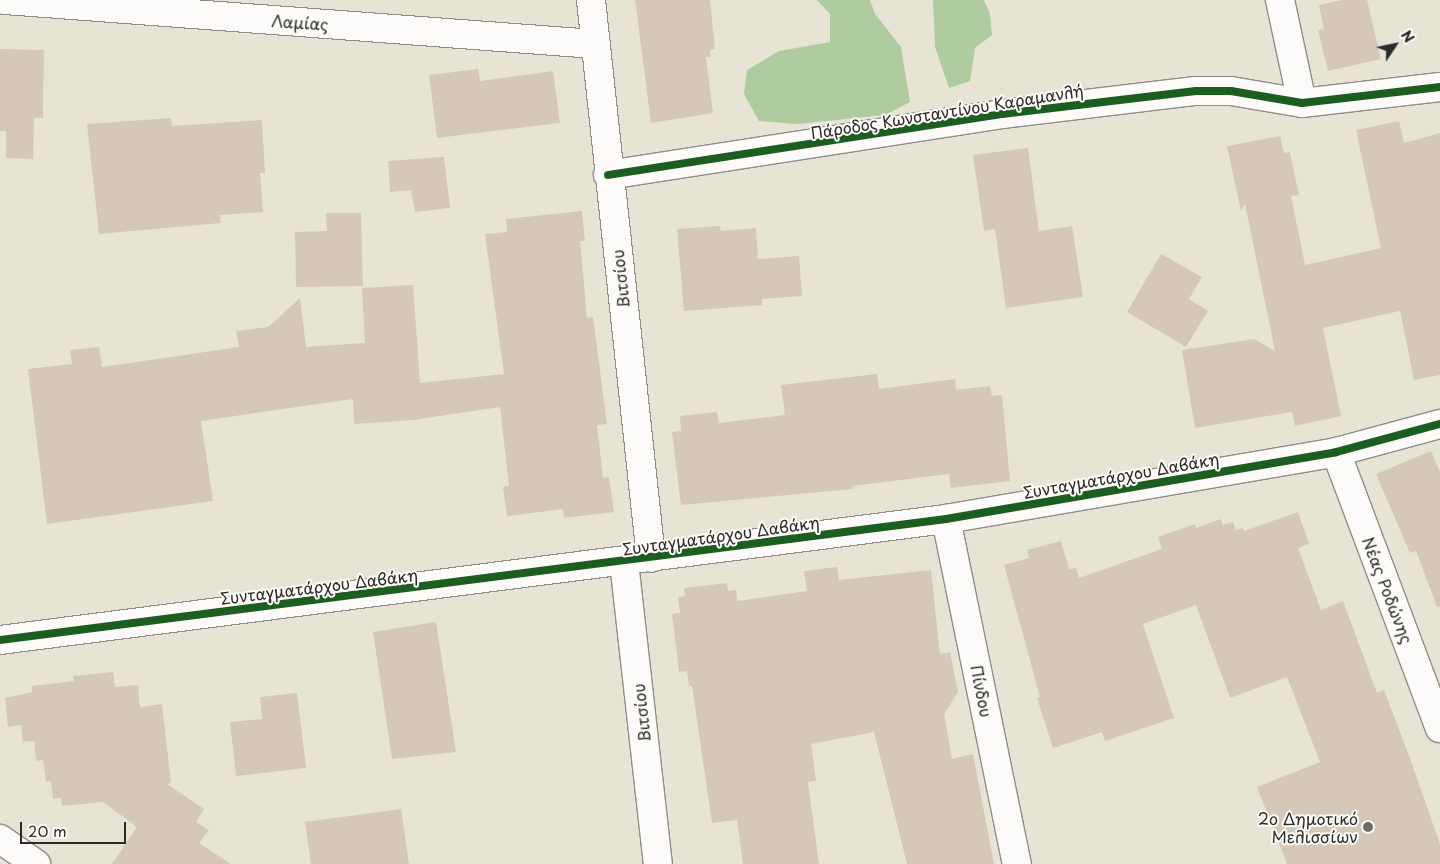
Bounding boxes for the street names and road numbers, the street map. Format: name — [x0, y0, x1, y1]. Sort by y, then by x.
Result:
street label: Λαμίας — [271, 10, 329, 34]
street label: Πάροδος Κωνσταντίνου Καραμανλή — [809, 80, 1085, 142]
street label: Βιτσίου — [607, 249, 633, 309]
street label: Συνταγματάρχου Δαβάκη — [1022, 448, 1220, 502]
street label: Συνταγματάρχου Δαβάκη — [621, 512, 821, 558]
street label: Νέας Ροδώνης — [1359, 534, 1417, 646]
street label: Συνταγματάρχου Δαβάκη — [219, 564, 419, 608]
street label: Πίνδου — [968, 663, 996, 719]
street label: Βιτσίου — [628, 683, 654, 743]

